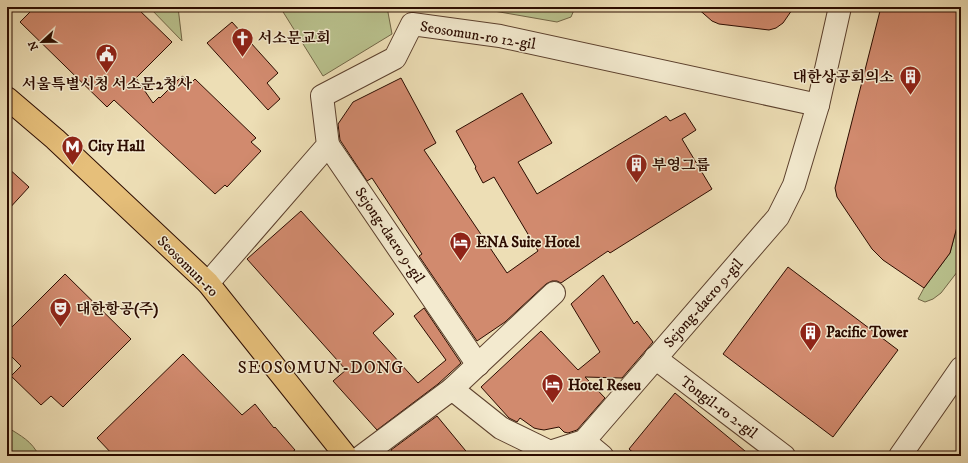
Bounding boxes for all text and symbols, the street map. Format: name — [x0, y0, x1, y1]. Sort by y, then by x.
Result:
street label: Seosomun-ro 12-gil — [419, 17, 538, 54]
north arrow — [22, 22, 62, 62]
church icon: 서소문교회 — [230, 25, 256, 58]
place label: 서소문교회 — [258, 29, 330, 48]
text: N — [25, 39, 42, 52]
public building icon: 서울특별시청 서소문2청사 — [94, 42, 120, 75]
building icon: 대한상공회의소 — [897, 64, 923, 97]
place label: 대한상공회의소 — [793, 68, 895, 87]
place label: 서울특별시청 서소문2청사 — [22, 75, 192, 94]
metro station icon: City Hall — [60, 133, 86, 166]
place label: City Hall — [88, 137, 145, 156]
building icon: 부영그룹 — [623, 152, 649, 185]
place label: 부영그룹 — [652, 156, 710, 175]
street label: Sejong-daero 9-gil — [350, 184, 429, 287]
hotel icon: ENA Suite Hotel — [448, 229, 474, 262]
street label: Seosomun-ro — [153, 232, 222, 301]
place label: ENA Suite Hotel — [476, 233, 580, 252]
street label: Sejong-daero 9-gil — [660, 255, 747, 352]
theatre icon: 대한항공(주) — [47, 296, 73, 329]
place label: 대한항공(주) — [76, 300, 158, 319]
building icon: Pacific Tower — [798, 319, 824, 352]
place label: Pacific Tower — [826, 323, 908, 342]
district label: SEOSOMUN-DONG — [238, 357, 404, 379]
hotel icon: Hotel Reseu — [539, 372, 565, 405]
street label: Tongil-ro 2-gil — [676, 372, 761, 443]
place label: Hotel Reseu — [568, 376, 642, 395]

